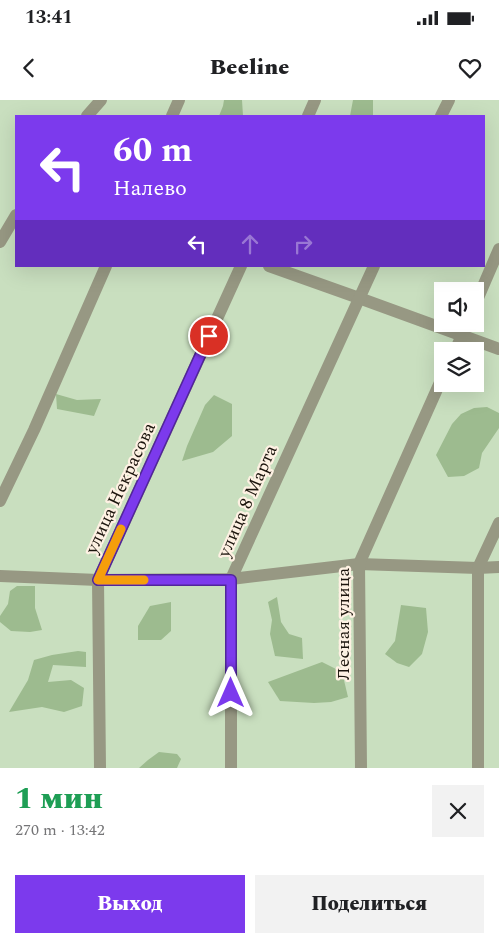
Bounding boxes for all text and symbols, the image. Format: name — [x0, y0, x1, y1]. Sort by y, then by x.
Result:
text: 13:41 — [25, 3, 73, 32]
text: Beeline — [210, 51, 289, 84]
icon: back — [15, 54, 43, 82]
icon: heart — [456, 54, 484, 82]
text: 60 m — [113, 124, 193, 177]
icon: left — [30, 135, 95, 200]
text: Налево — [113, 172, 187, 205]
icon: left — [183, 230, 211, 258]
icon: ahead — [236, 230, 264, 258]
icon: right — [289, 230, 317, 258]
map controls — [434, 282, 484, 392]
button: sound — [434, 282, 484, 332]
pin — [188, 315, 230, 357]
icon: arrive — [195, 322, 223, 350]
button: layers — [434, 342, 484, 392]
street label: улица Некрасова — [78, 418, 163, 559]
street label: улица 8 Марта — [210, 441, 284, 563]
street label: Лесная улица — [330, 568, 357, 680]
position arrow — [204, 666, 256, 718]
text: 1 мин — [15, 776, 103, 822]
button: close — [432, 785, 484, 837]
text: 270 m · 13:42 — [15, 818, 105, 842]
button: Выход — [15, 875, 245, 933]
button: Поделиться — [255, 875, 484, 933]

